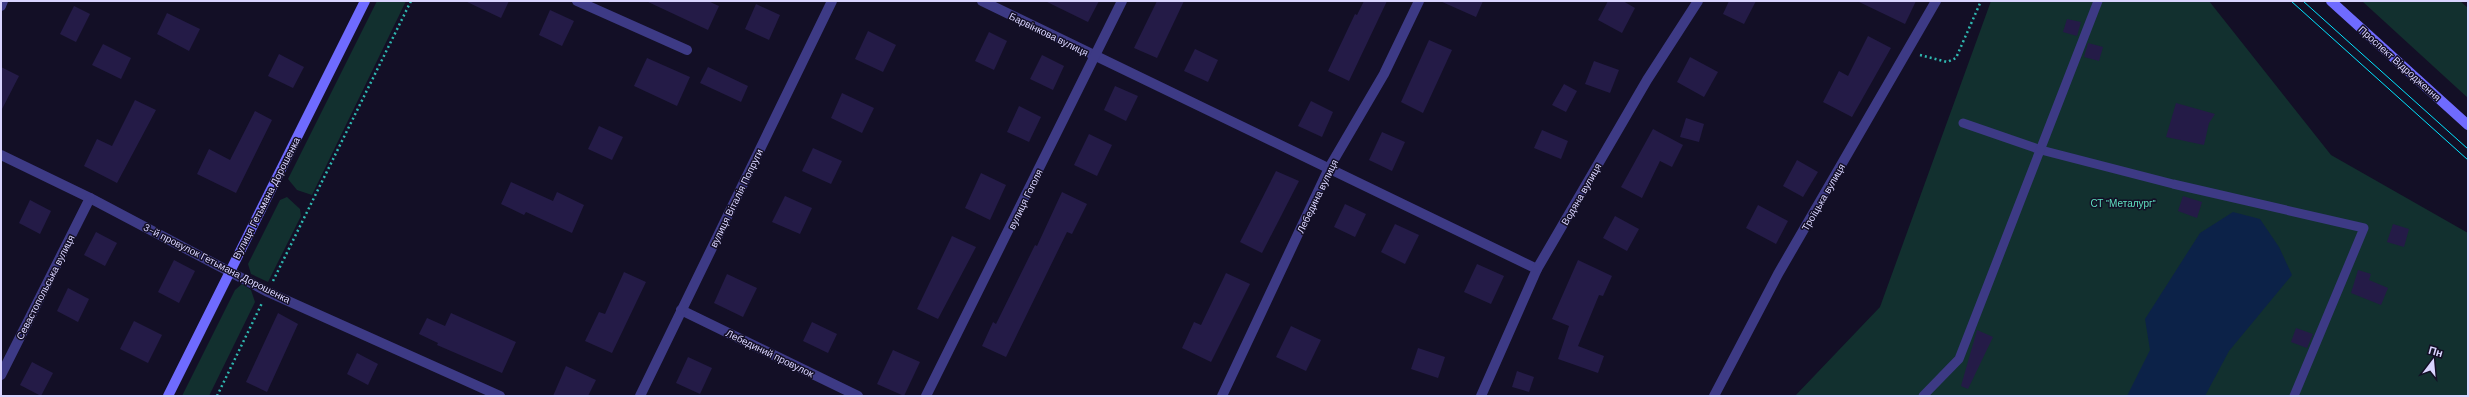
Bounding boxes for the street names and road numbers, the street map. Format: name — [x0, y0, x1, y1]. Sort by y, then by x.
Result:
street label: Барвінкова вулиця — [1007, 10, 1091, 59]
street label: Проспект Відродження — [2356, 23, 2443, 104]
street label: Вулиця Гетьмана Дорошенка — [230, 135, 303, 261]
street label: вулиця Віталія Попруги — [707, 147, 766, 250]
street label: Лебедина вулиця — [1294, 157, 1341, 235]
street label: Водяна вулиця — [1558, 161, 1604, 228]
street label: Троїцька вулиця — [1799, 161, 1848, 233]
street label: вулиця Гоголя — [1005, 167, 1046, 231]
street label: 3-й провулок Гетьмана Дорошенка — [141, 221, 293, 307]
street label: Севастопольська вулиця — [13, 233, 78, 342]
street label: Лебединий провулок — [724, 327, 816, 381]

